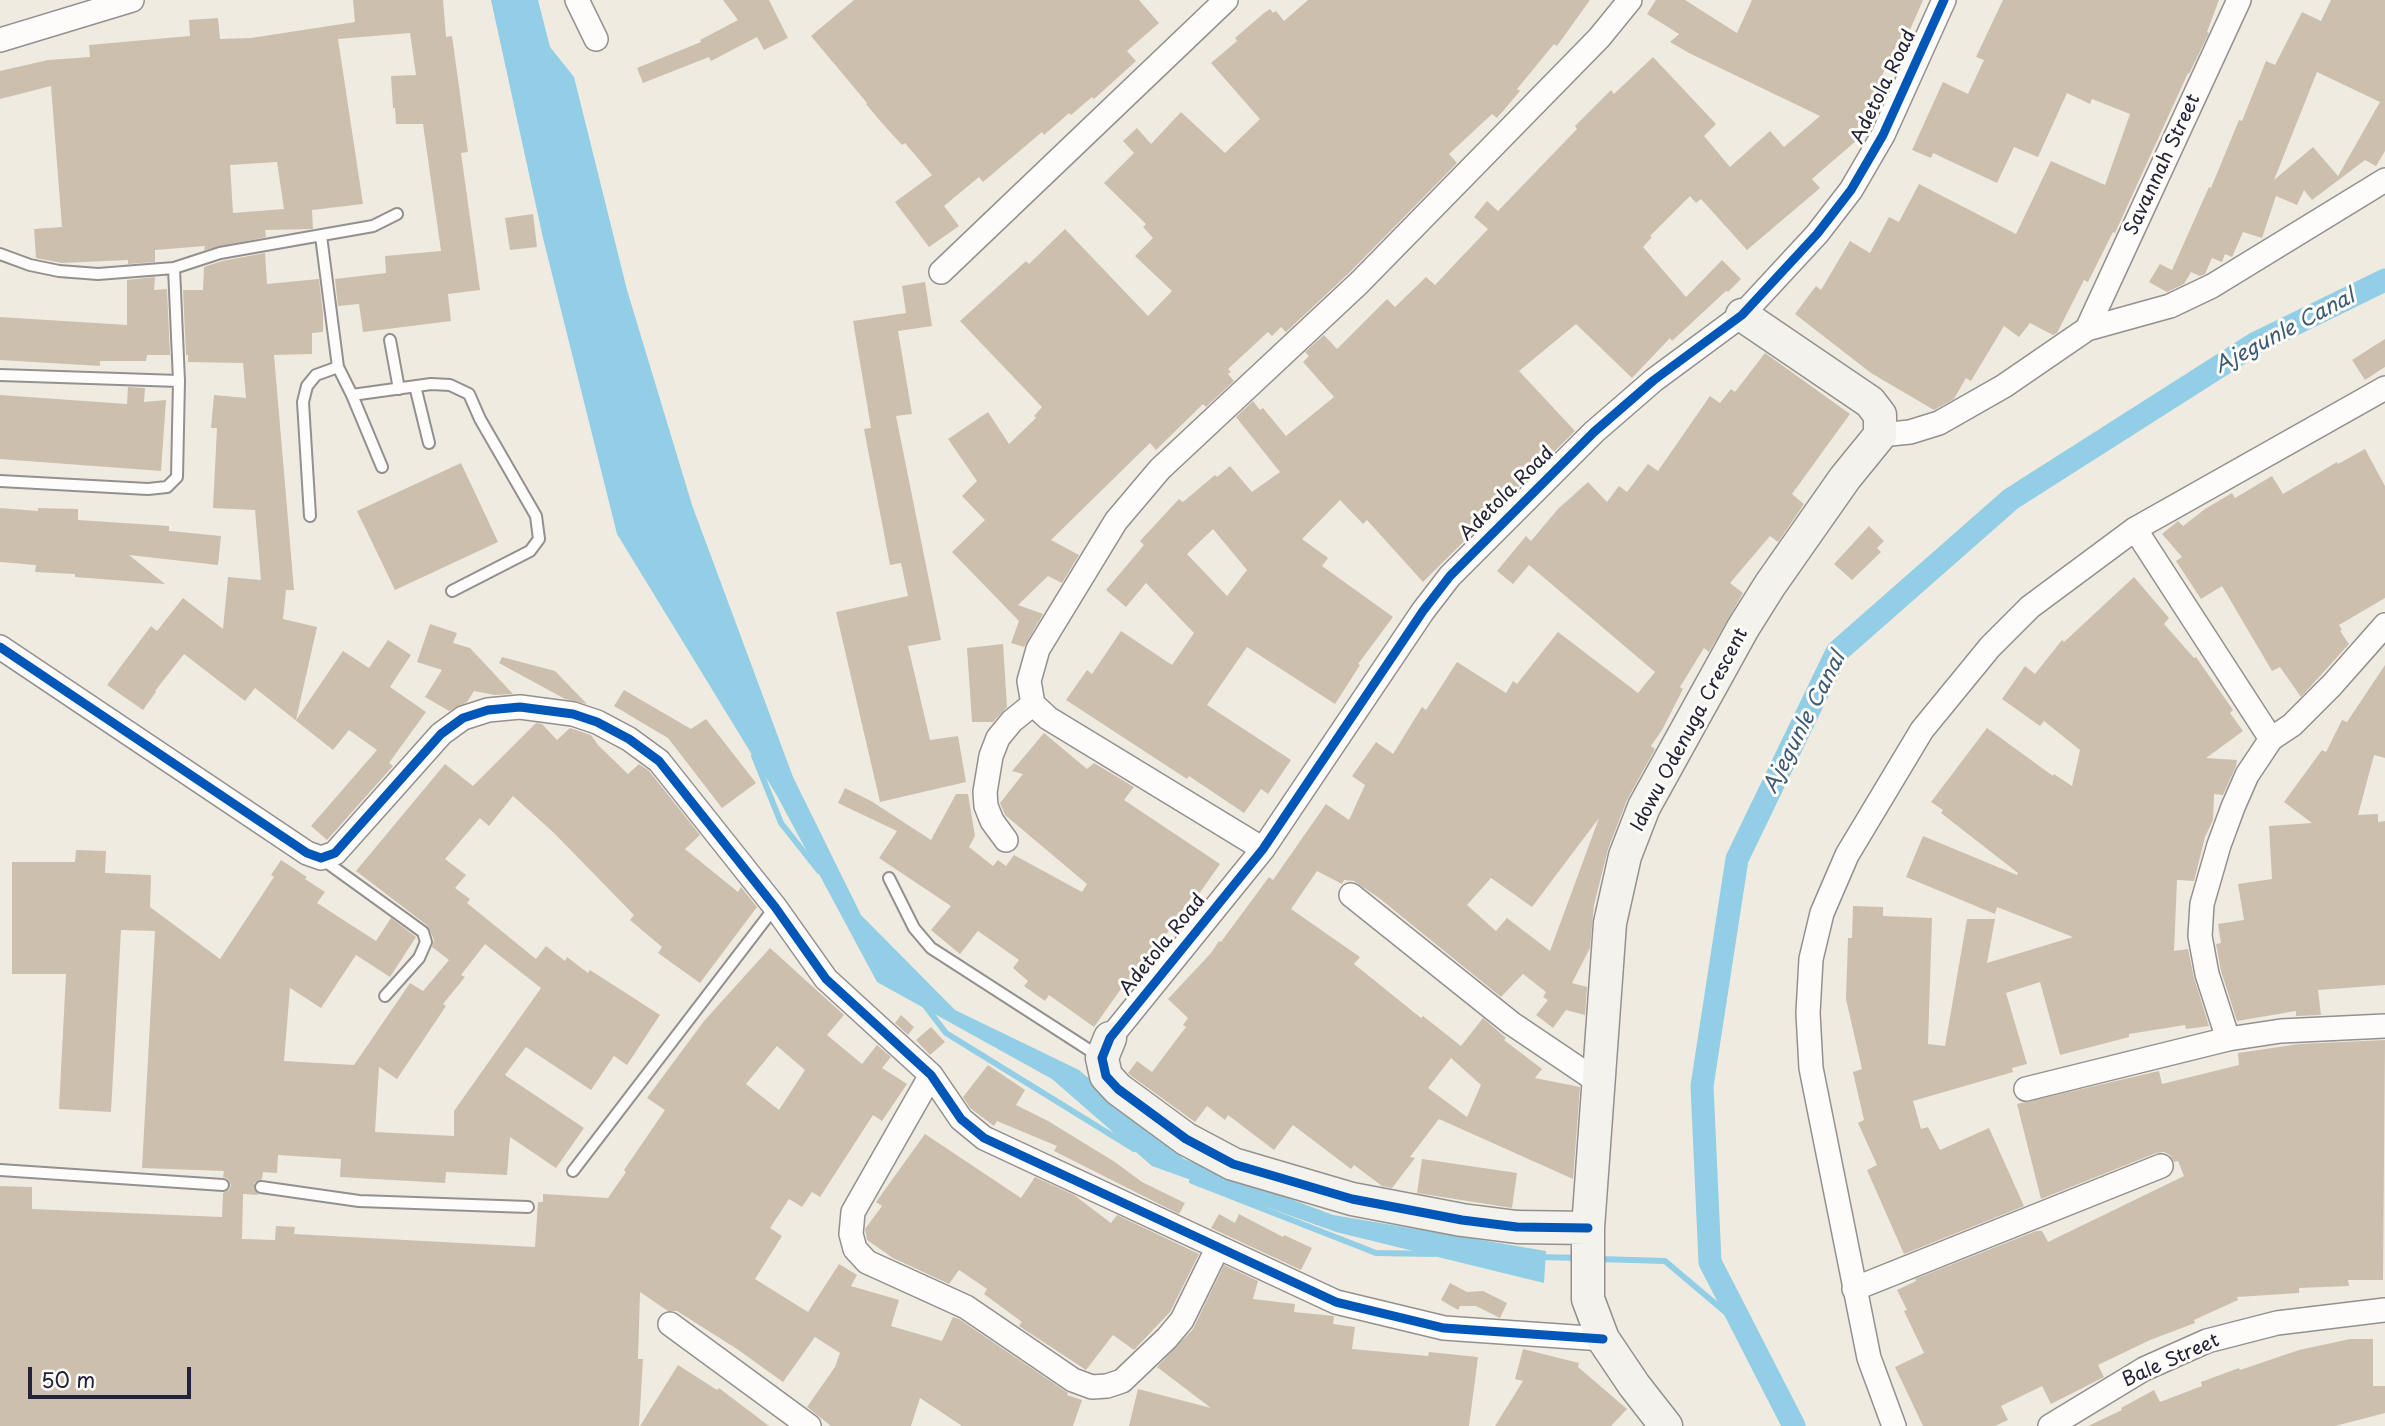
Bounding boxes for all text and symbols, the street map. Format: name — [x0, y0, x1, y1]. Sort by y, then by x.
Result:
street label: Adetola Road — [1847, 26, 1921, 148]
street label: Savannah Street — [2120, 91, 2206, 239]
water label: Ajegunle Canal — [2211, 285, 2359, 379]
street label: Adetola Road — [1455, 442, 1559, 546]
street label: Idowu Odenuga Crescent — [1627, 624, 1753, 836]
water label: Ajegunle Canal — [1759, 648, 1851, 798]
street label: Adetola Road — [1115, 890, 1211, 1000]
street label: Bale Street — [2119, 1329, 2223, 1393]
scale bar — [32, 1352, 194, 1396]
text: 50 m — [41, 1363, 95, 1395]

